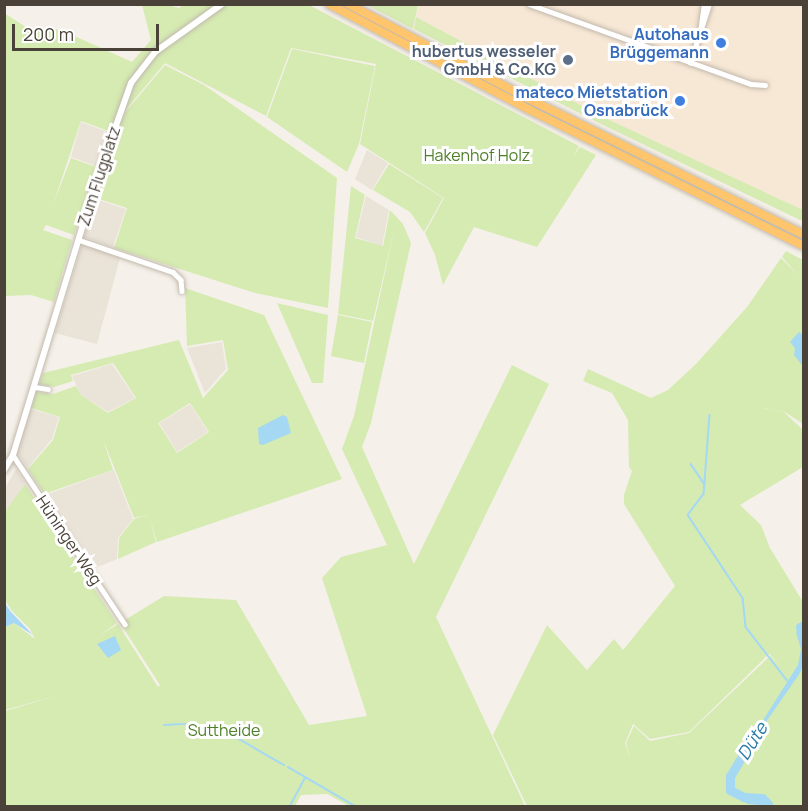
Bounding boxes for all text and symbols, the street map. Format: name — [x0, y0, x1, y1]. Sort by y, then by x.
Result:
scale bar — [15, 12, 162, 50]
text: 200 m — [23, 22, 74, 46]
place label: Autohaus Brüggemann — [610, 24, 709, 62]
marker: Autohaus Brüggemann — [714, 36, 728, 50]
place label: hubertus wesseler GmbH & Co.KG — [412, 41, 556, 79]
marker: hubertus wesseler GmbH & Co.KG — [561, 53, 575, 67]
place label: mateco Mietstation Osnabrück — [515, 82, 668, 120]
marker: mateco Mietstation Osnabrück — [673, 94, 687, 108]
street label: Zum Flugplatz — [74, 124, 124, 228]
park label: Hakenhof Holz — [424, 145, 530, 165]
street label: Hüninger Weg — [32, 492, 106, 588]
water label: Düte — [732, 718, 772, 764]
park label: Suttheide — [188, 720, 260, 740]

